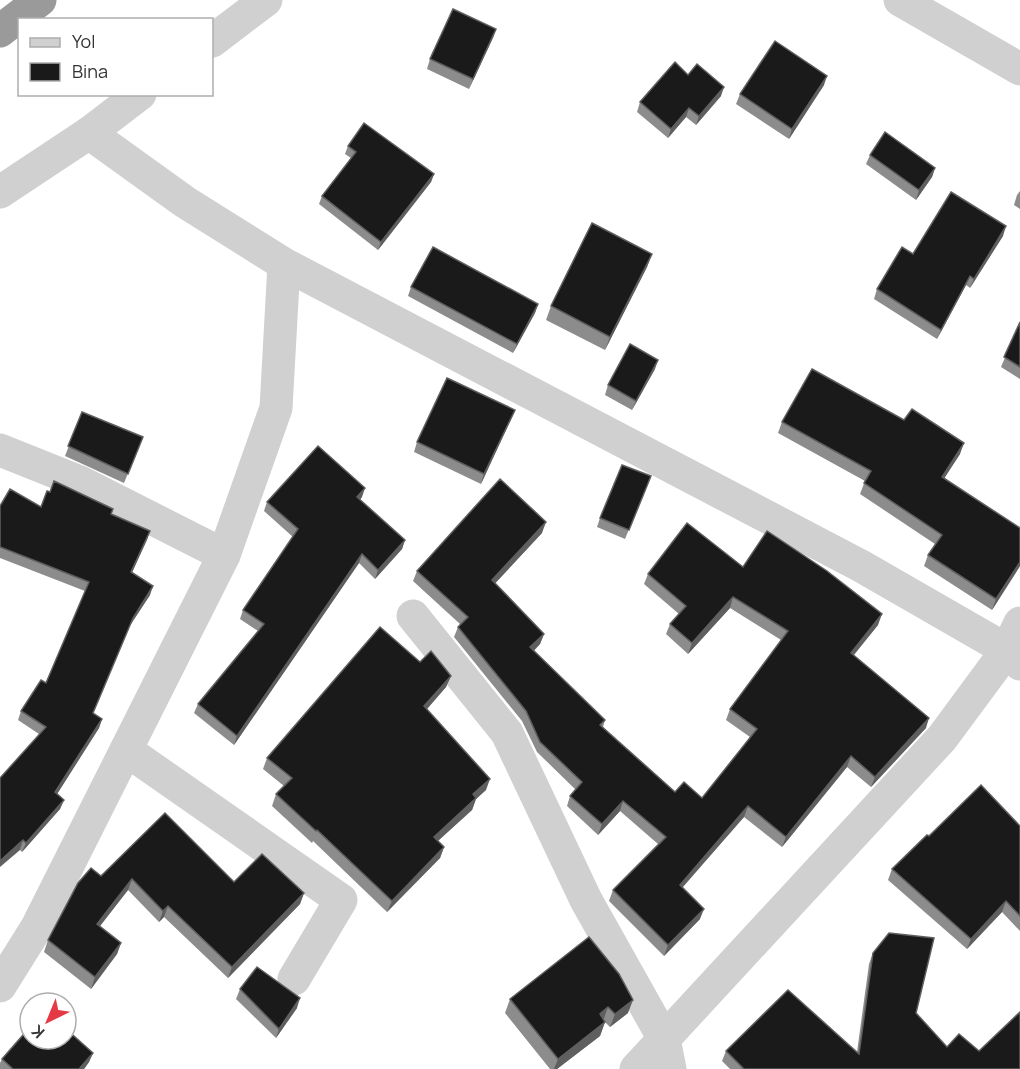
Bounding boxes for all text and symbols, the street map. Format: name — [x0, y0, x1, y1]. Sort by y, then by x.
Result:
legend — [18, 18, 213, 96]
text: Yol — [72, 29, 95, 53]
text: Bina — [72, 59, 108, 83]
north arrow — [18, 991, 78, 1051]
text: K — [26, 1020, 49, 1044]

